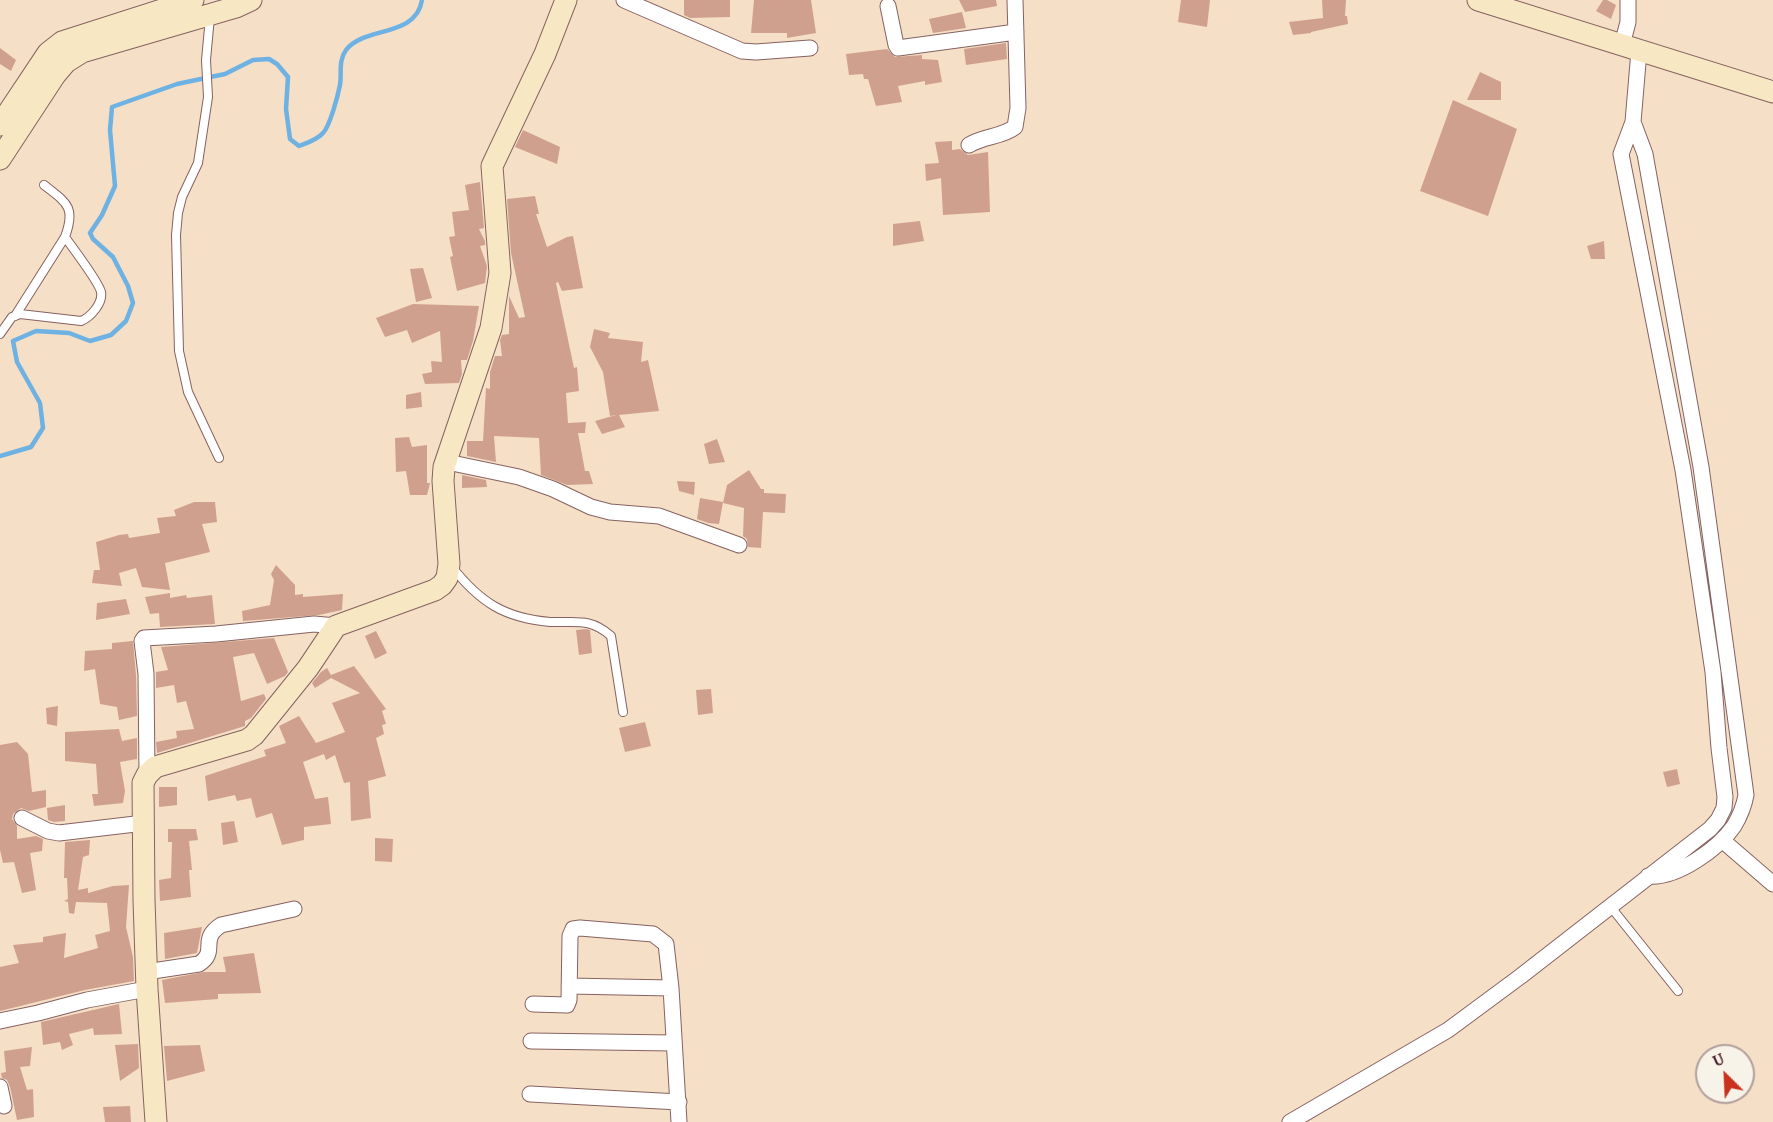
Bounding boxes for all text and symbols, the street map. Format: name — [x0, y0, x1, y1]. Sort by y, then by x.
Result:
north arrow — [1695, 1044, 1755, 1104]
text: U — [1709, 1046, 1728, 1073]

